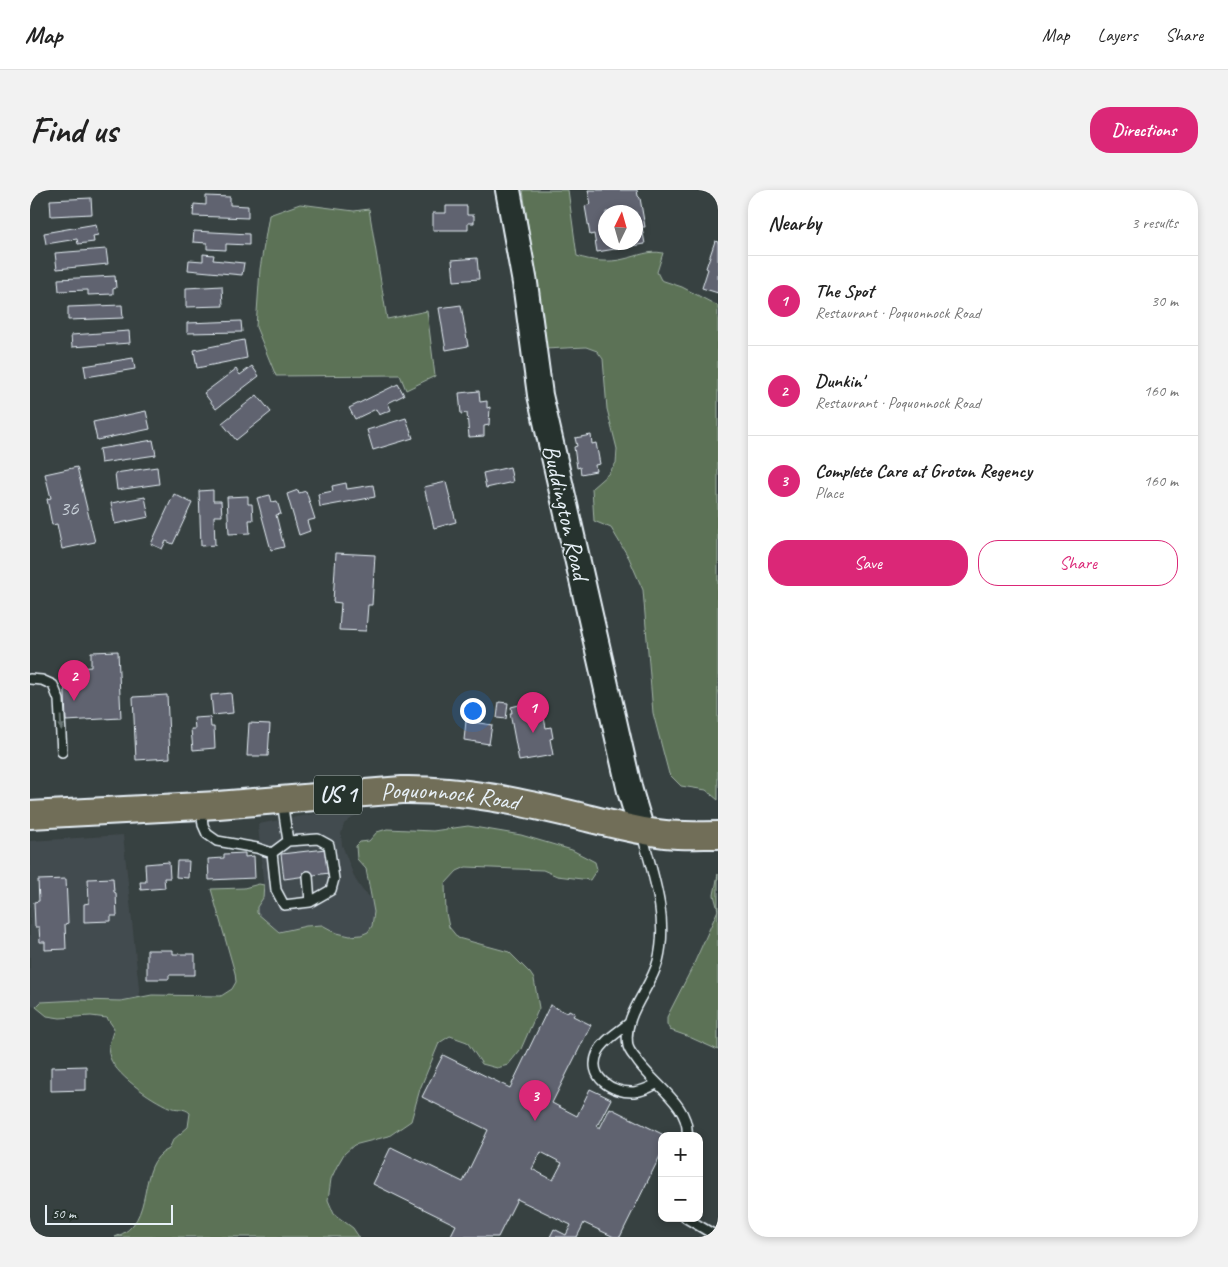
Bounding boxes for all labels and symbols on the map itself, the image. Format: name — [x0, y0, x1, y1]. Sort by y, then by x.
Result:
north arrow — [598, 205, 643, 250]
street label: Buddington Road — [536, 442, 597, 586]
house number: 36 — [60, 495, 79, 521]
pin: 2 — [58, 660, 90, 701]
pin: 1 — [517, 692, 549, 733]
your location — [460, 698, 486, 724]
one-way arrow — [57, 716, 65, 732]
street label: Poquonnock Road — [379, 775, 525, 818]
road number: US 1 — [314, 776, 362, 814]
pin: 3 — [519, 1080, 551, 1121]
scale bar — [45, 1202, 172, 1225]

